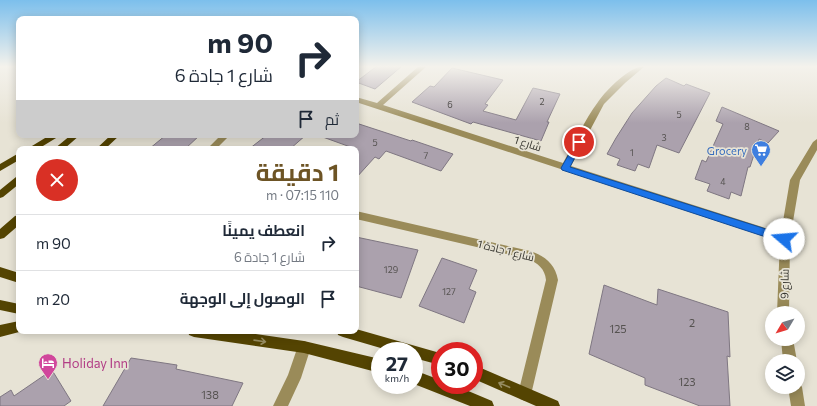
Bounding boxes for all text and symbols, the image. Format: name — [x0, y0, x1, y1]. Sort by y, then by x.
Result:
text: 90 m — [207, 25, 273, 59]
icon: right — [287, 32, 339, 84]
text: شارع 1 جادة 6 — [175, 64, 273, 86]
house number: 2 — [540, 96, 545, 107]
house number: 6 — [447, 99, 453, 110]
icon: arrive — [295, 108, 317, 130]
house number: 5 — [676, 109, 682, 120]
text: ثم — [325, 110, 339, 128]
house number: 8 — [744, 121, 750, 132]
pin — [562, 125, 596, 159]
icon: arrive — [568, 131, 590, 153]
street label: شارع 1 — [512, 132, 543, 155]
house number: 3 — [661, 132, 667, 143]
house number: 5 — [372, 137, 378, 148]
supermarket icon: Grocery — [750, 139, 772, 167]
place label: Grocery — [707, 144, 747, 157]
house number: 1 — [630, 147, 634, 158]
house number: 7 — [424, 150, 429, 161]
text: 1 دقيقة — [256, 157, 339, 186]
button: close — [36, 159, 78, 201]
house number: 4 — [720, 176, 726, 187]
text: 110 m · 07:15 — [266, 187, 339, 203]
position arrow — [763, 218, 805, 260]
text: انعطف يمينًا — [222, 221, 305, 239]
icon: right — [317, 232, 339, 254]
text: 90 m — [36, 234, 71, 252]
street label: شارع 1 جادة 1 — [476, 237, 536, 265]
text: شارع 1 جادة 6 — [234, 249, 305, 265]
house number: 129 — [384, 264, 398, 275]
street label: شارع 9 — [777, 269, 793, 299]
house number: 127 — [442, 286, 456, 297]
icon: arrive — [317, 288, 339, 310]
text: الوصول إلى الوجهة — [180, 289, 305, 307]
text: 20 m — [36, 290, 70, 308]
north arrow — [765, 306, 805, 346]
map controls — [765, 306, 805, 394]
house number: 2 — [689, 316, 695, 329]
house number: 125 — [609, 322, 627, 335]
one-way arrow — [254, 337, 267, 345]
speed limit sign: 30 — [431, 342, 483, 394]
text: 27 — [386, 351, 408, 375]
hotel icon: Holiday Inn — [37, 352, 59, 380]
button: layers — [765, 354, 805, 394]
place label: Holiday Inn — [62, 355, 128, 371]
text: km/h — [385, 372, 409, 384]
house number: 123 — [678, 375, 696, 388]
one-way arrow — [499, 381, 511, 388]
house number: 138 — [201, 388, 219, 401]

